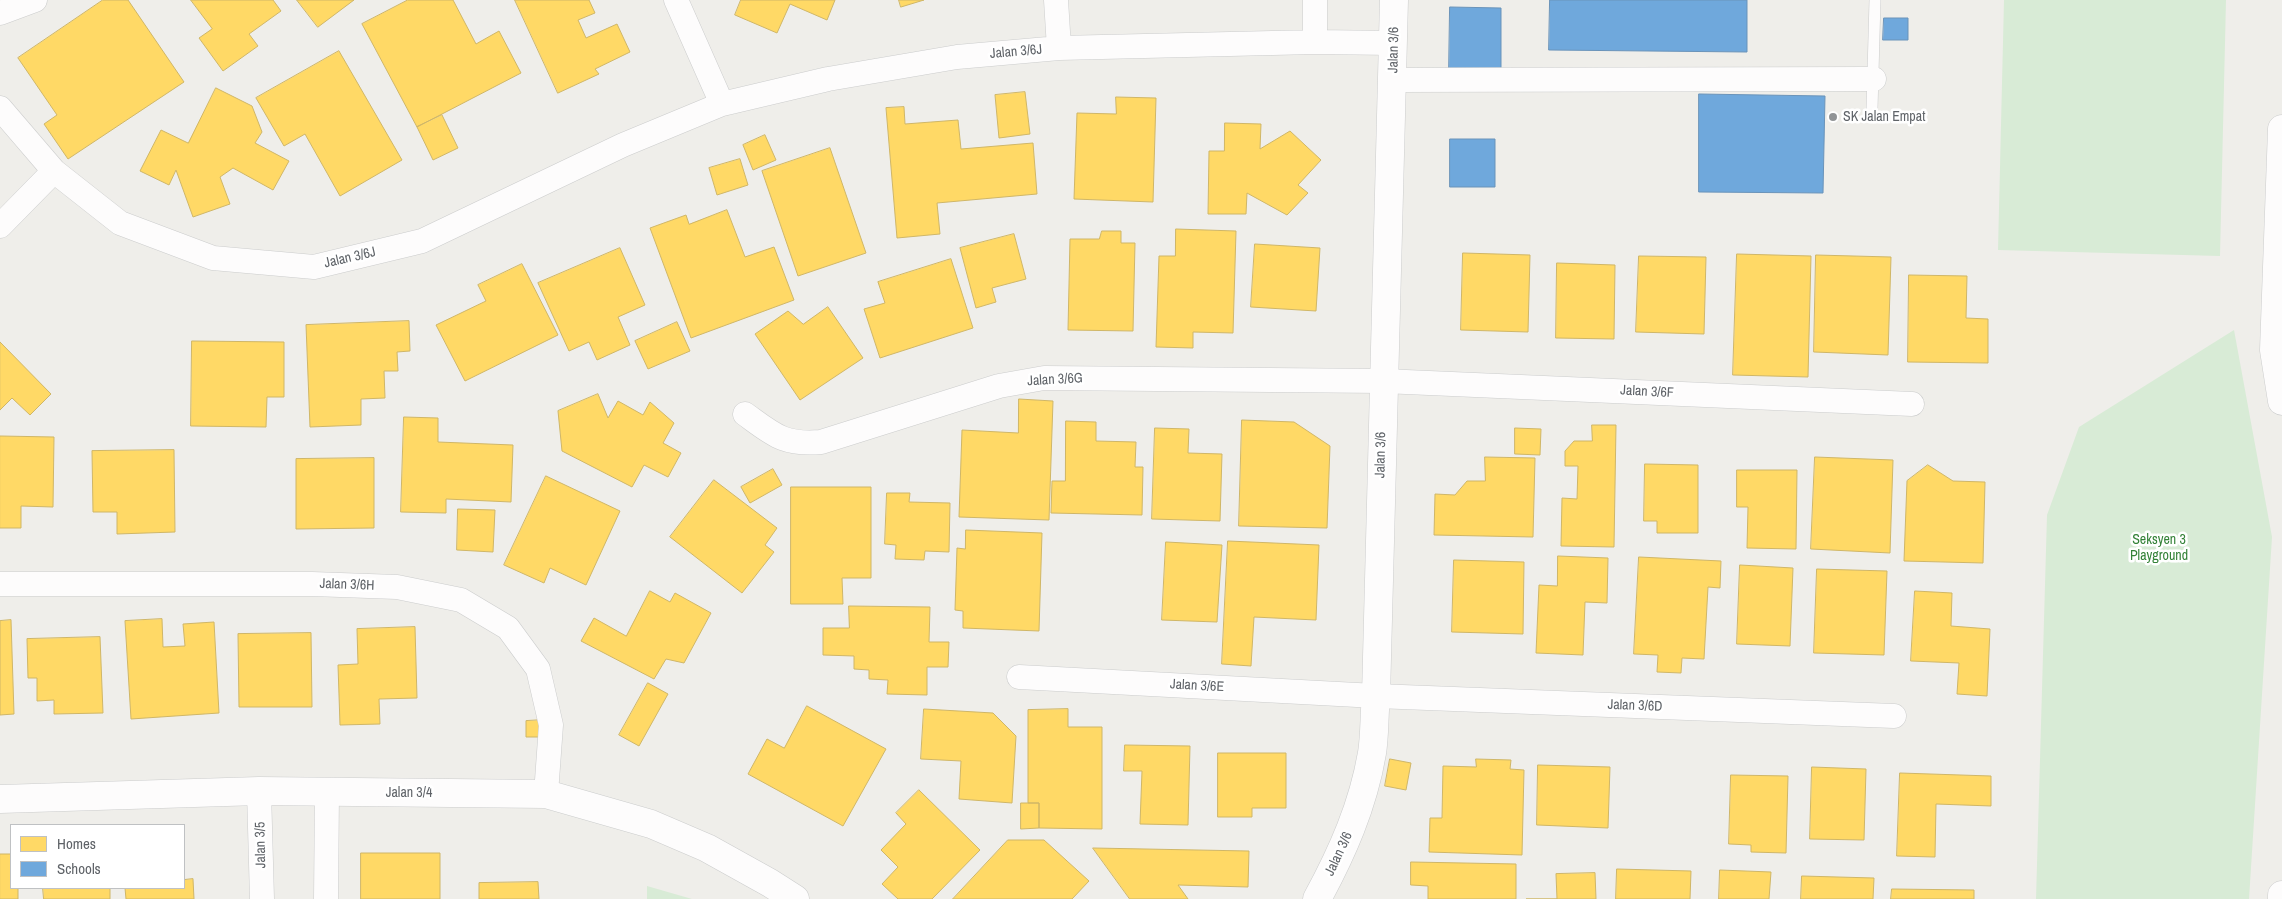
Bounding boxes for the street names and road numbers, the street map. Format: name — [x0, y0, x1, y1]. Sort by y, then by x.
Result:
street label: Jalan 3/6 — [1385, 27, 1403, 73]
street label: Jalan 3/6J — [989, 41, 1043, 63]
street label: Jalan 3/6J — [323, 244, 377, 272]
street label: Jalan 3/6G — [1027, 370, 1083, 390]
street label: Jalan 3/6F — [1620, 382, 1674, 402]
street label: Jalan 3/6 — [1372, 432, 1390, 478]
street label: Jalan 3/6H — [319, 576, 375, 594]
street label: Jalan 3/6E — [1169, 676, 1225, 696]
street label: Jalan 3/6D — [1607, 697, 1663, 715]
street label: Jalan 3/4 — [386, 785, 432, 801]
street label: Jalan 3/5 — [252, 822, 270, 868]
street label: Jalan 3/6 — [1322, 829, 1356, 879]

